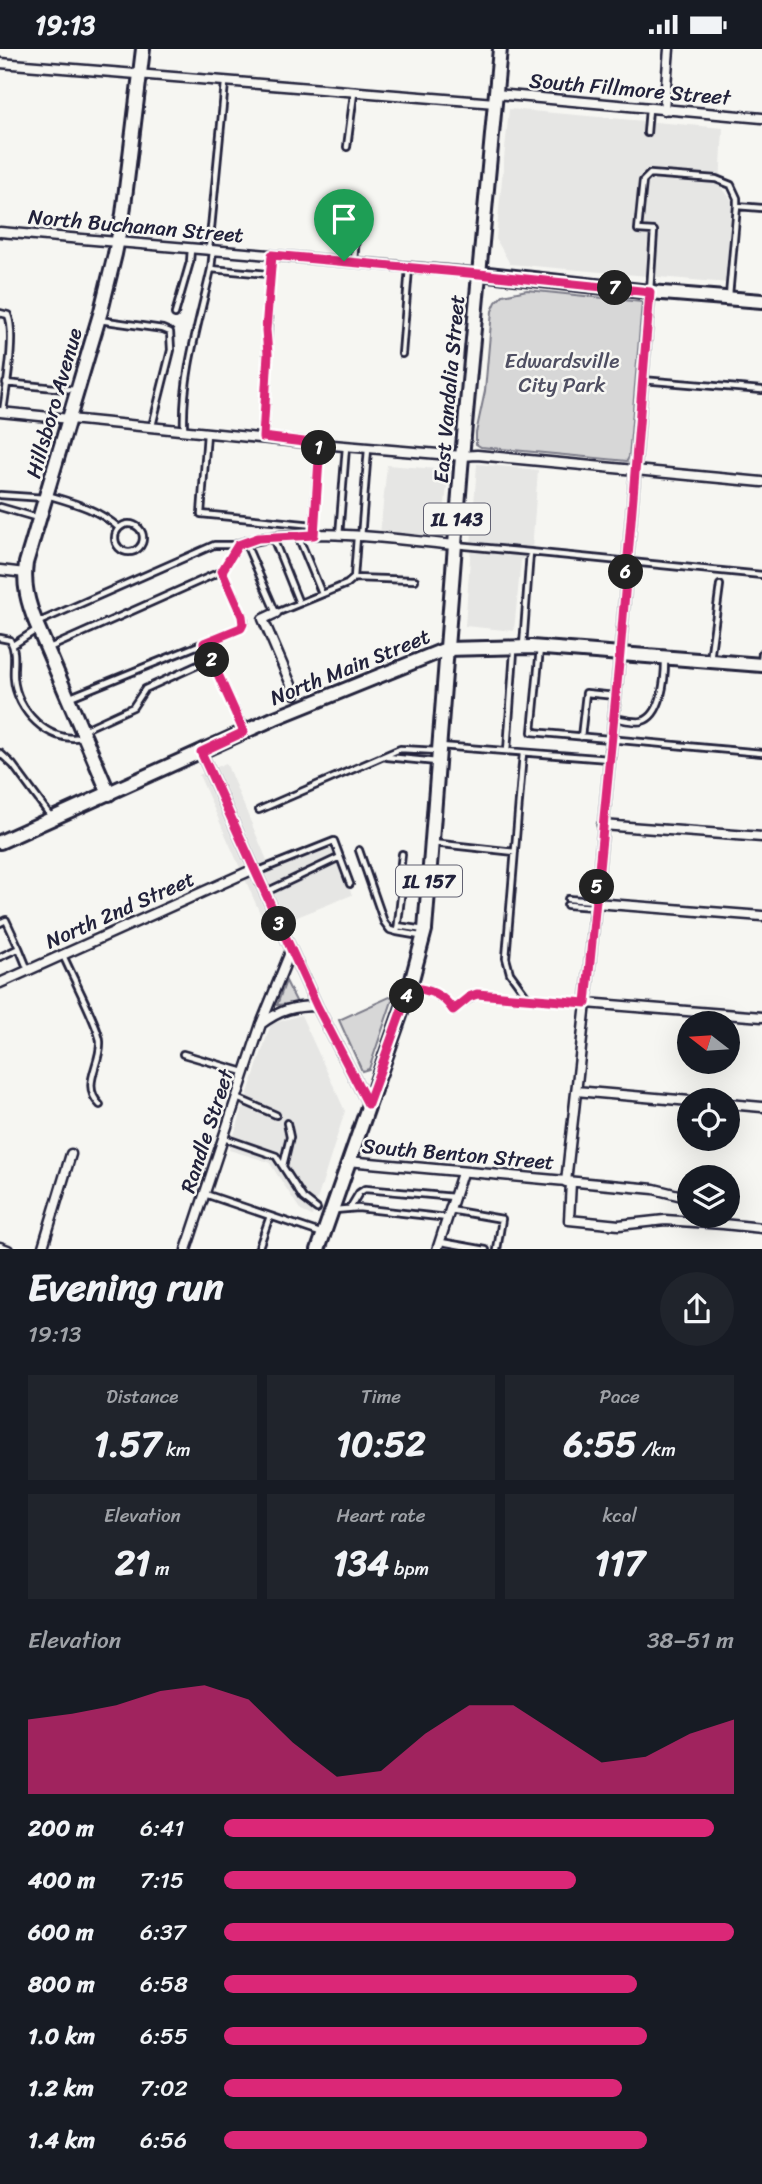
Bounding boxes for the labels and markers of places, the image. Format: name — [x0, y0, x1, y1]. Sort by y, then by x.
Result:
pin — [314, 189, 374, 261]
pin: 7 — [598, 271, 632, 305]
pin: 1 — [302, 431, 336, 465]
pin: 6 — [608, 554, 644, 589]
pin: 2 — [194, 643, 230, 677]
pin: 5 — [580, 869, 614, 905]
pin: 3 — [262, 907, 296, 941]
pin: 4 — [390, 979, 424, 1013]

